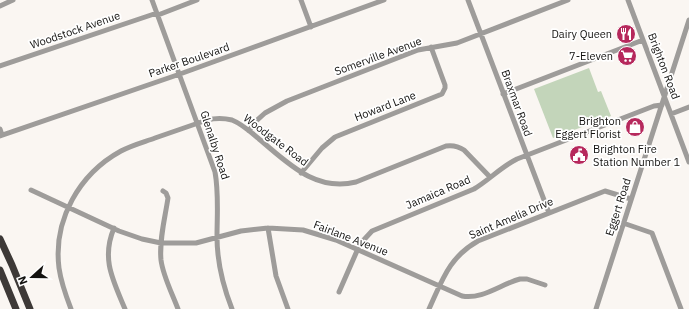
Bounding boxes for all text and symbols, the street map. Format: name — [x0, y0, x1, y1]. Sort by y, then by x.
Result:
street label: Woodstock Avenue — [28, 8, 122, 52]
restaurant icon: Dairy Queen — [615, 23, 637, 45]
place label: Dairy Queen — [551, 27, 612, 41]
street label: Brighton Road — [645, 31, 683, 101]
street label: Somerville Avenue — [332, 34, 424, 78]
street label: Parker Boulevard — [147, 40, 231, 80]
supermarket icon: 7-Eleven — [616, 45, 638, 67]
place label: 7-Eleven — [569, 49, 613, 63]
street label: Braxmar Road — [498, 68, 536, 138]
street label: Howard Lane — [352, 88, 418, 124]
street label: Glenalby Road — [197, 109, 233, 181]
street label: Woodgate Road — [241, 111, 311, 169]
place label: Brighton Eggert Florist — [555, 114, 621, 141]
shop icon: Brighton Eggert Florist — [624, 116, 646, 138]
place label: Brighton Fire Station Number 1 — [593, 142, 680, 169]
public building icon: Brighton Fire Station Number 1 — [568, 144, 590, 166]
street label: Jamaica Road — [404, 172, 472, 212]
street label: Eggert Road — [602, 176, 634, 238]
street label: Saint Amelia Drive — [467, 194, 555, 242]
street label: Fairlane Avenue — [312, 217, 390, 259]
north arrow — [12, 257, 52, 297]
text: N — [15, 274, 31, 287]

